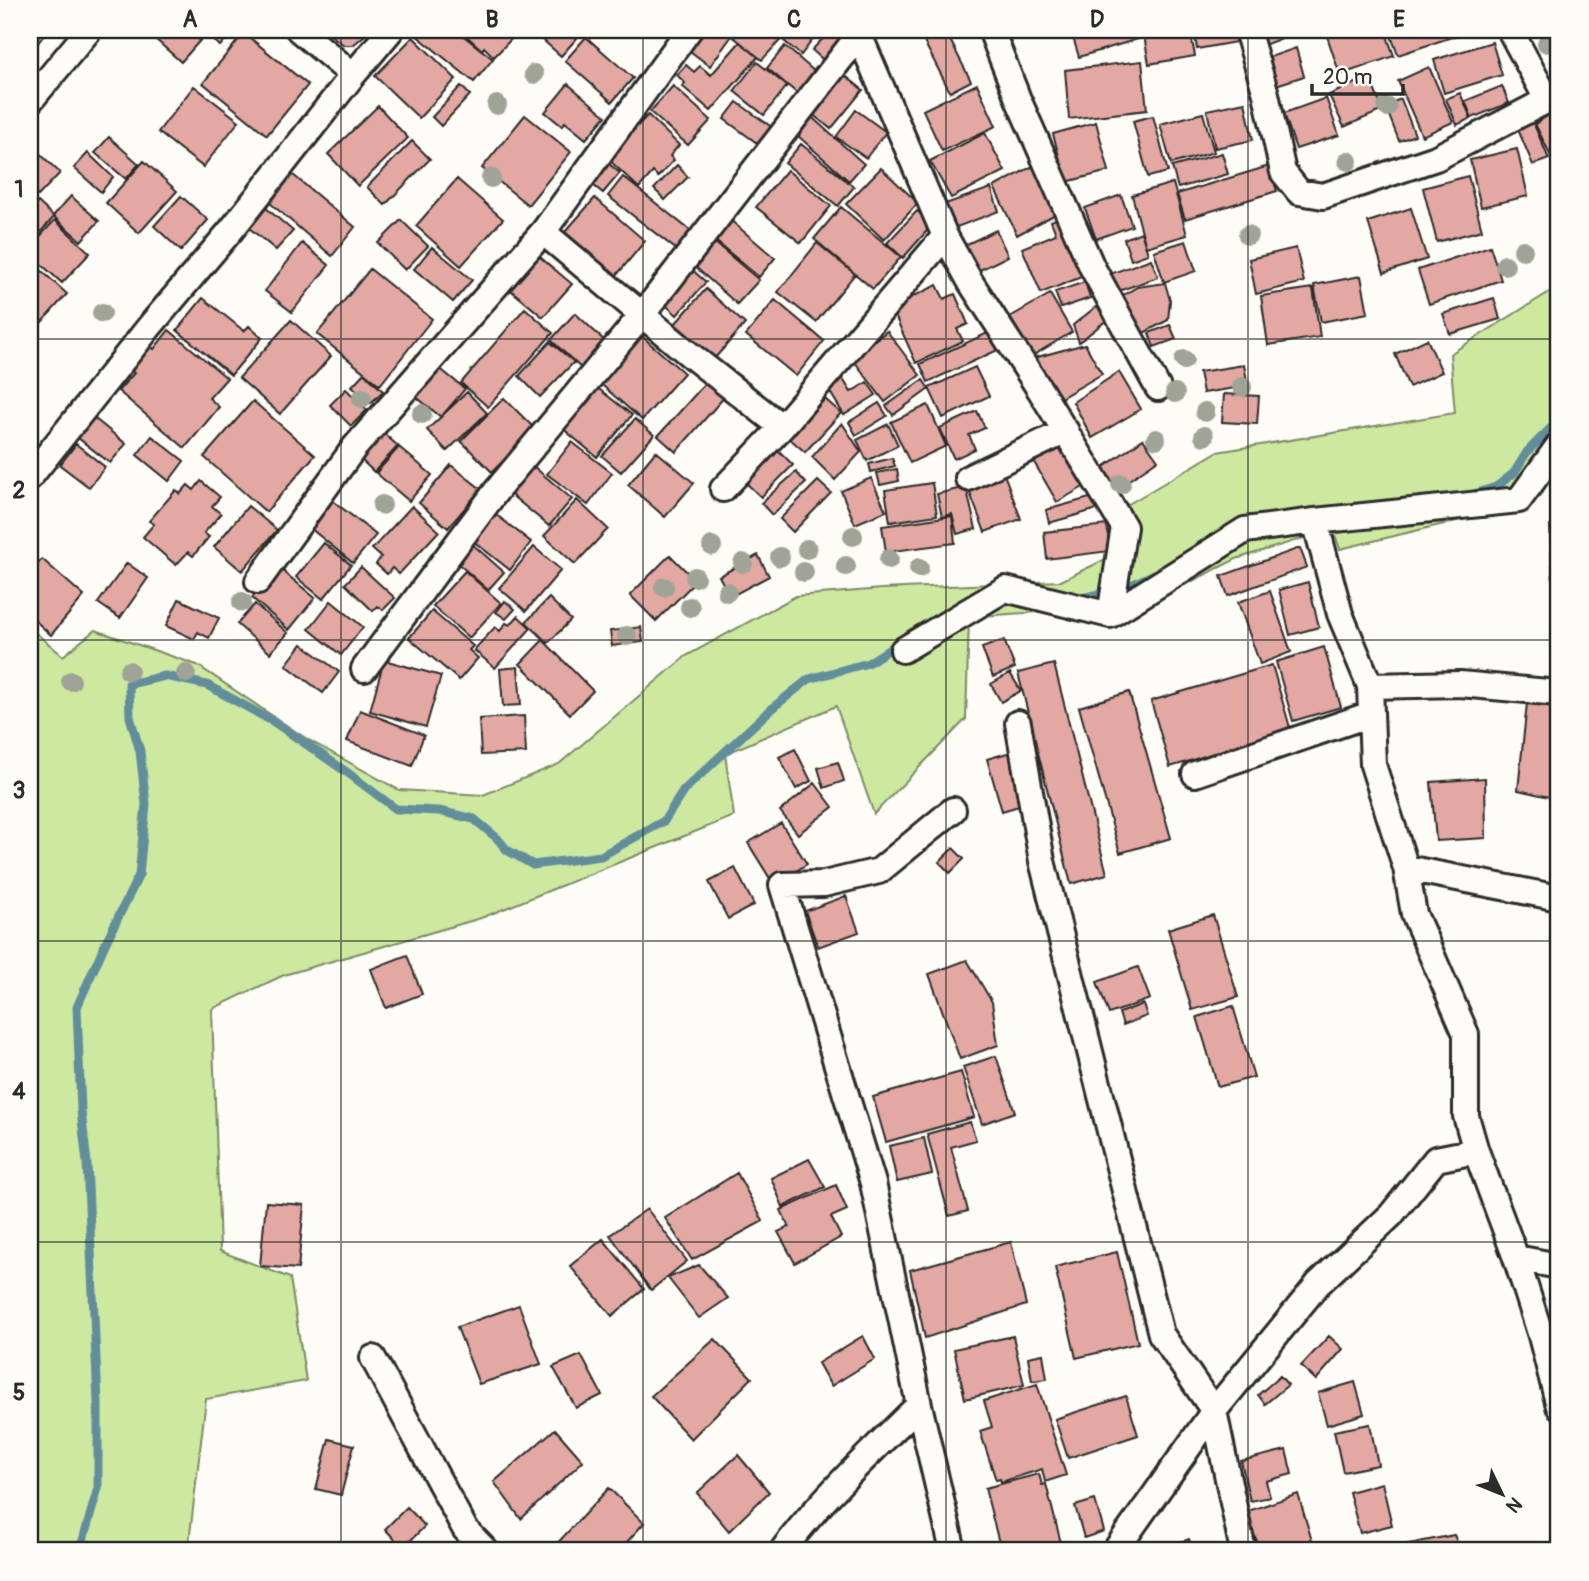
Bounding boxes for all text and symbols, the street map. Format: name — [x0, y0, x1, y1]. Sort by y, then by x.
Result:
text: A — [183, 5, 198, 34]
text: B — [485, 5, 499, 34]
text: C — [787, 5, 801, 34]
text: D — [1090, 5, 1104, 34]
text: E — [1393, 5, 1405, 34]
scale bar — [1312, 52, 1404, 96]
text: 20 m — [1323, 64, 1372, 91]
text: 1 — [15, 175, 24, 204]
text: 2 — [13, 476, 26, 505]
text: 3 — [13, 776, 25, 805]
text: 4 — [12, 1077, 26, 1106]
text: 5 — [13, 1378, 25, 1407]
north arrow — [1466, 1458, 1536, 1528]
text: N — [1500, 1492, 1527, 1518]

